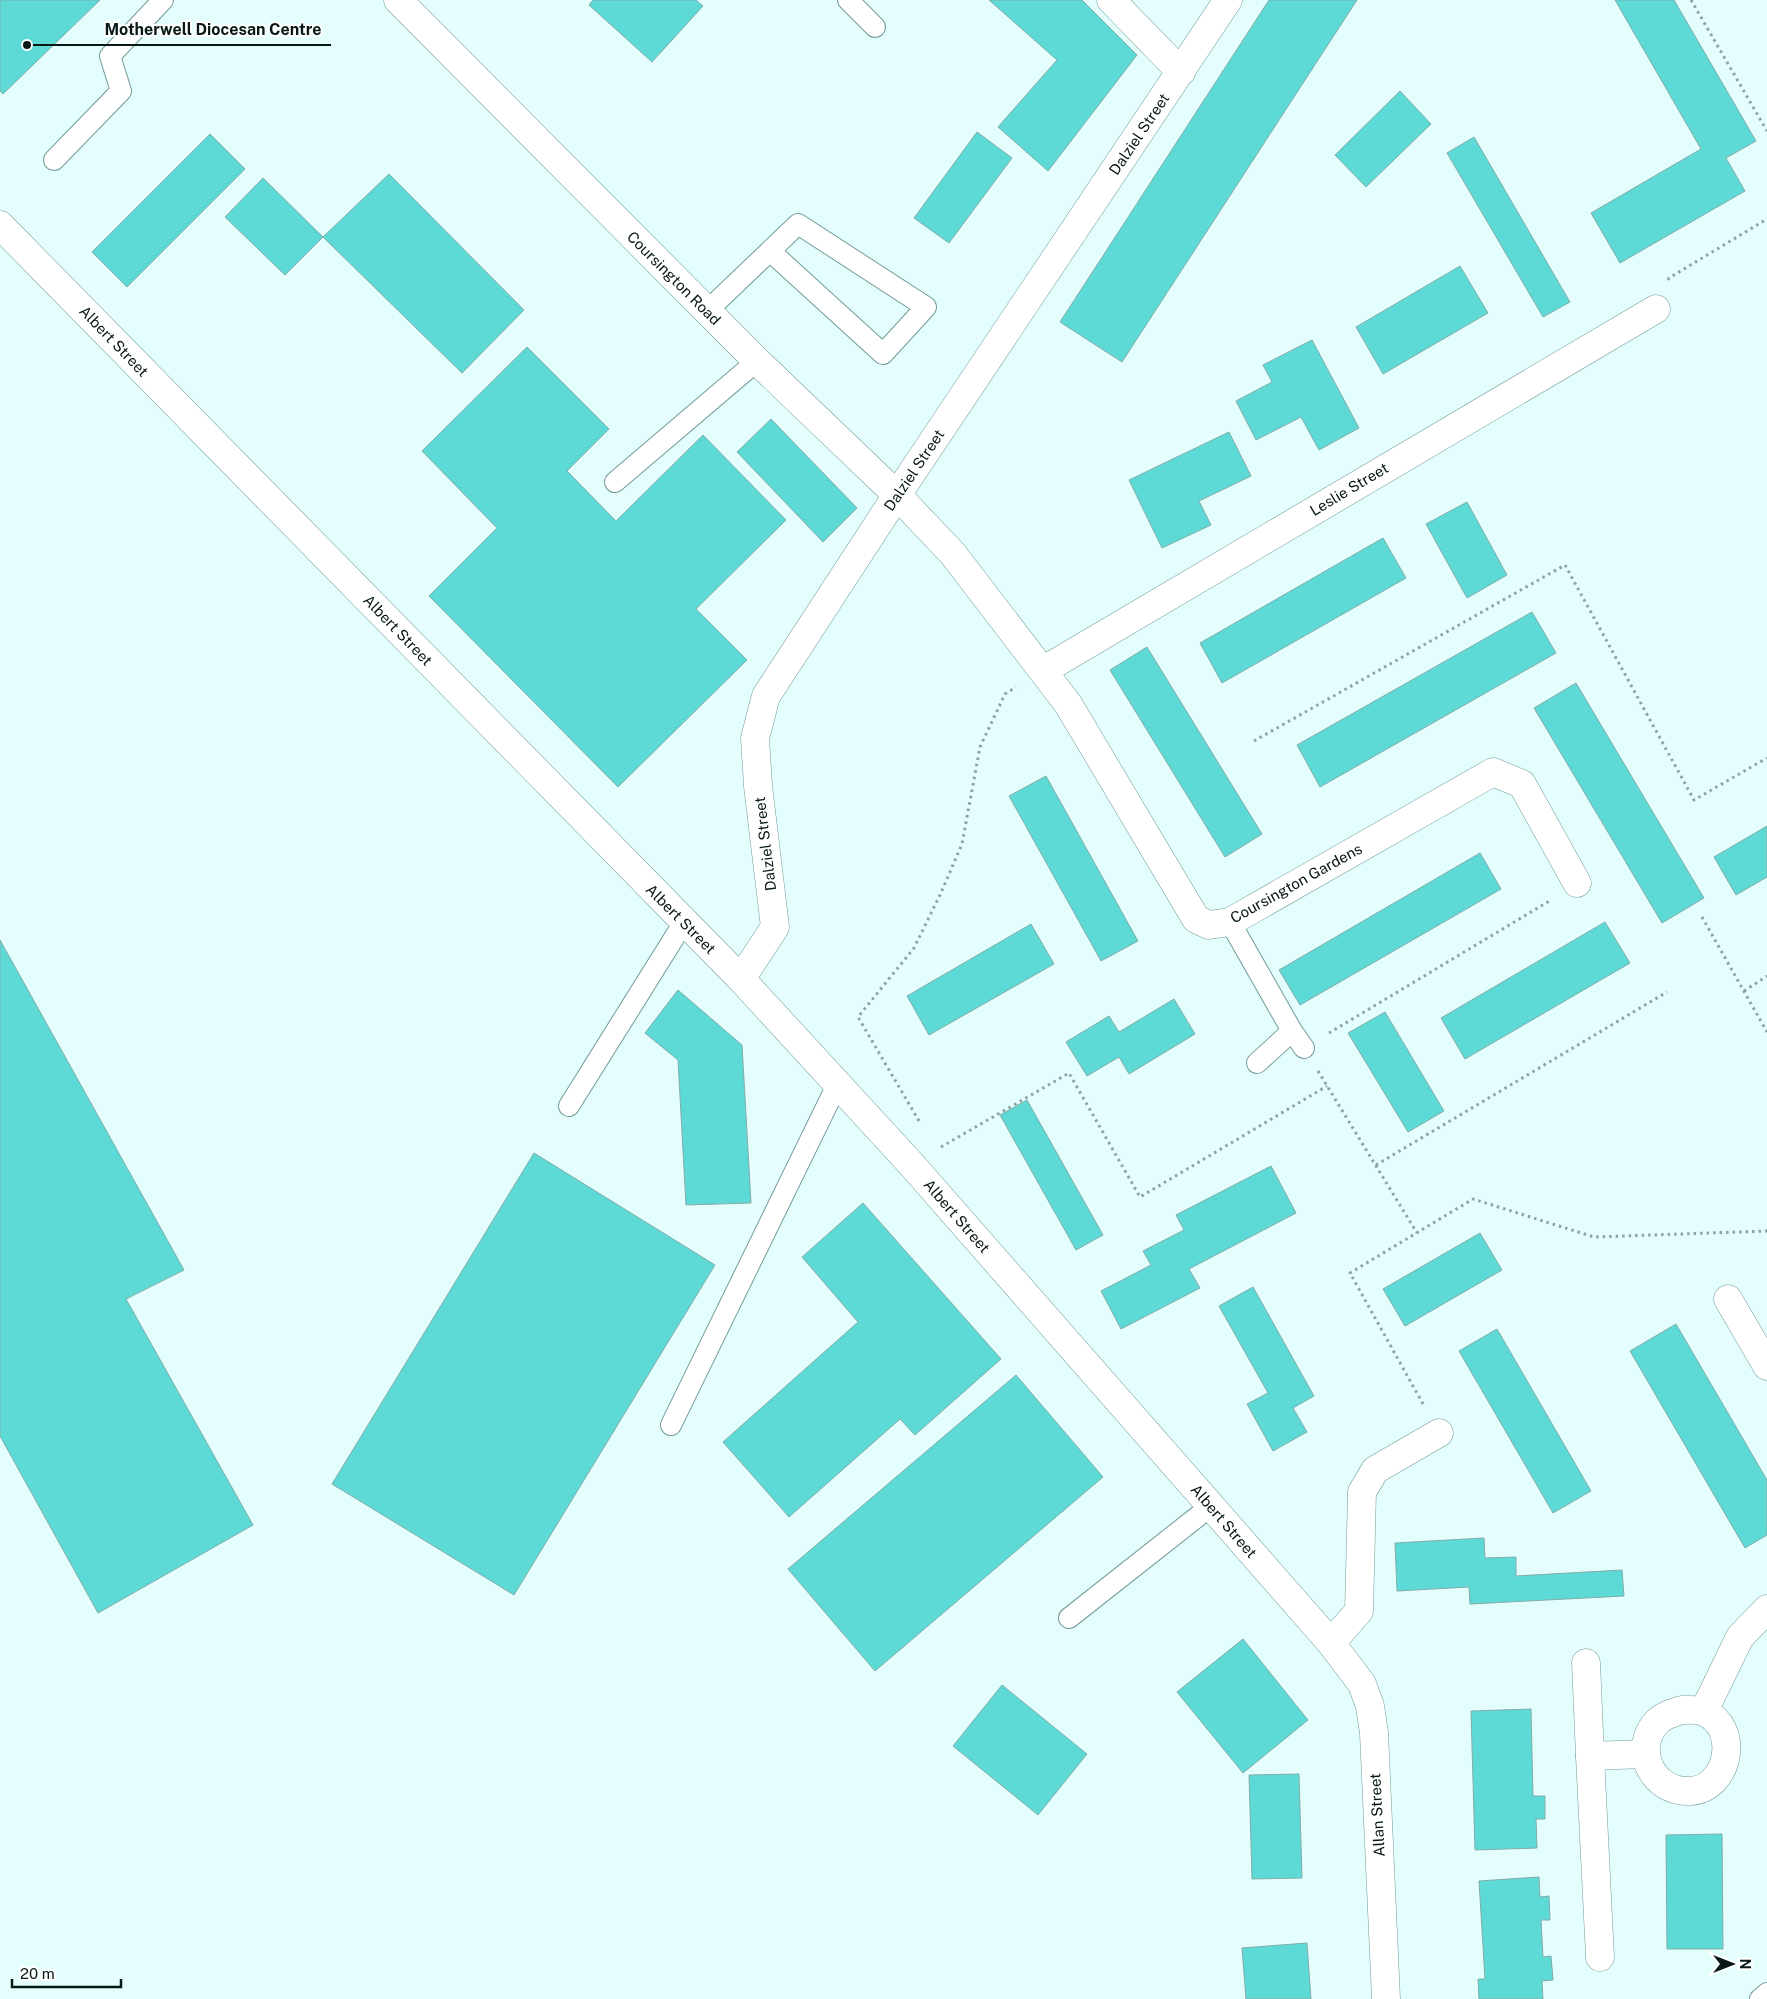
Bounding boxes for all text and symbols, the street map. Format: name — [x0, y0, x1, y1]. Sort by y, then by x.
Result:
callout: Motherwell Diocesan Centre — [94, 14, 331, 45]
text: Motherwell Diocesan Centre — [104, 20, 322, 39]
street label: Dalziel Street — [1105, 90, 1173, 178]
street label: Coursington Road — [624, 228, 724, 328]
street label: Albert Street — [76, 302, 152, 380]
street label: Dalziel Street — [880, 426, 948, 514]
street label: Leslie Street — [1307, 459, 1391, 519]
street label: Albert Street — [360, 591, 436, 669]
street label: Dalziel Street — [751, 796, 779, 892]
street label: Coursington Gardens — [1227, 840, 1365, 926]
street label: Albert Street — [643, 881, 719, 957]
street label: Albert Street — [921, 1176, 994, 1256]
street label: Albert Street — [1188, 1481, 1261, 1561]
street label: Allan Street — [1366, 1773, 1388, 1857]
north arrow — [1707, 1939, 1757, 1989]
scale bar — [12, 1956, 121, 1988]
text: N — [1737, 1959, 1753, 1969]
text: 20 m — [20, 1965, 55, 1982]

